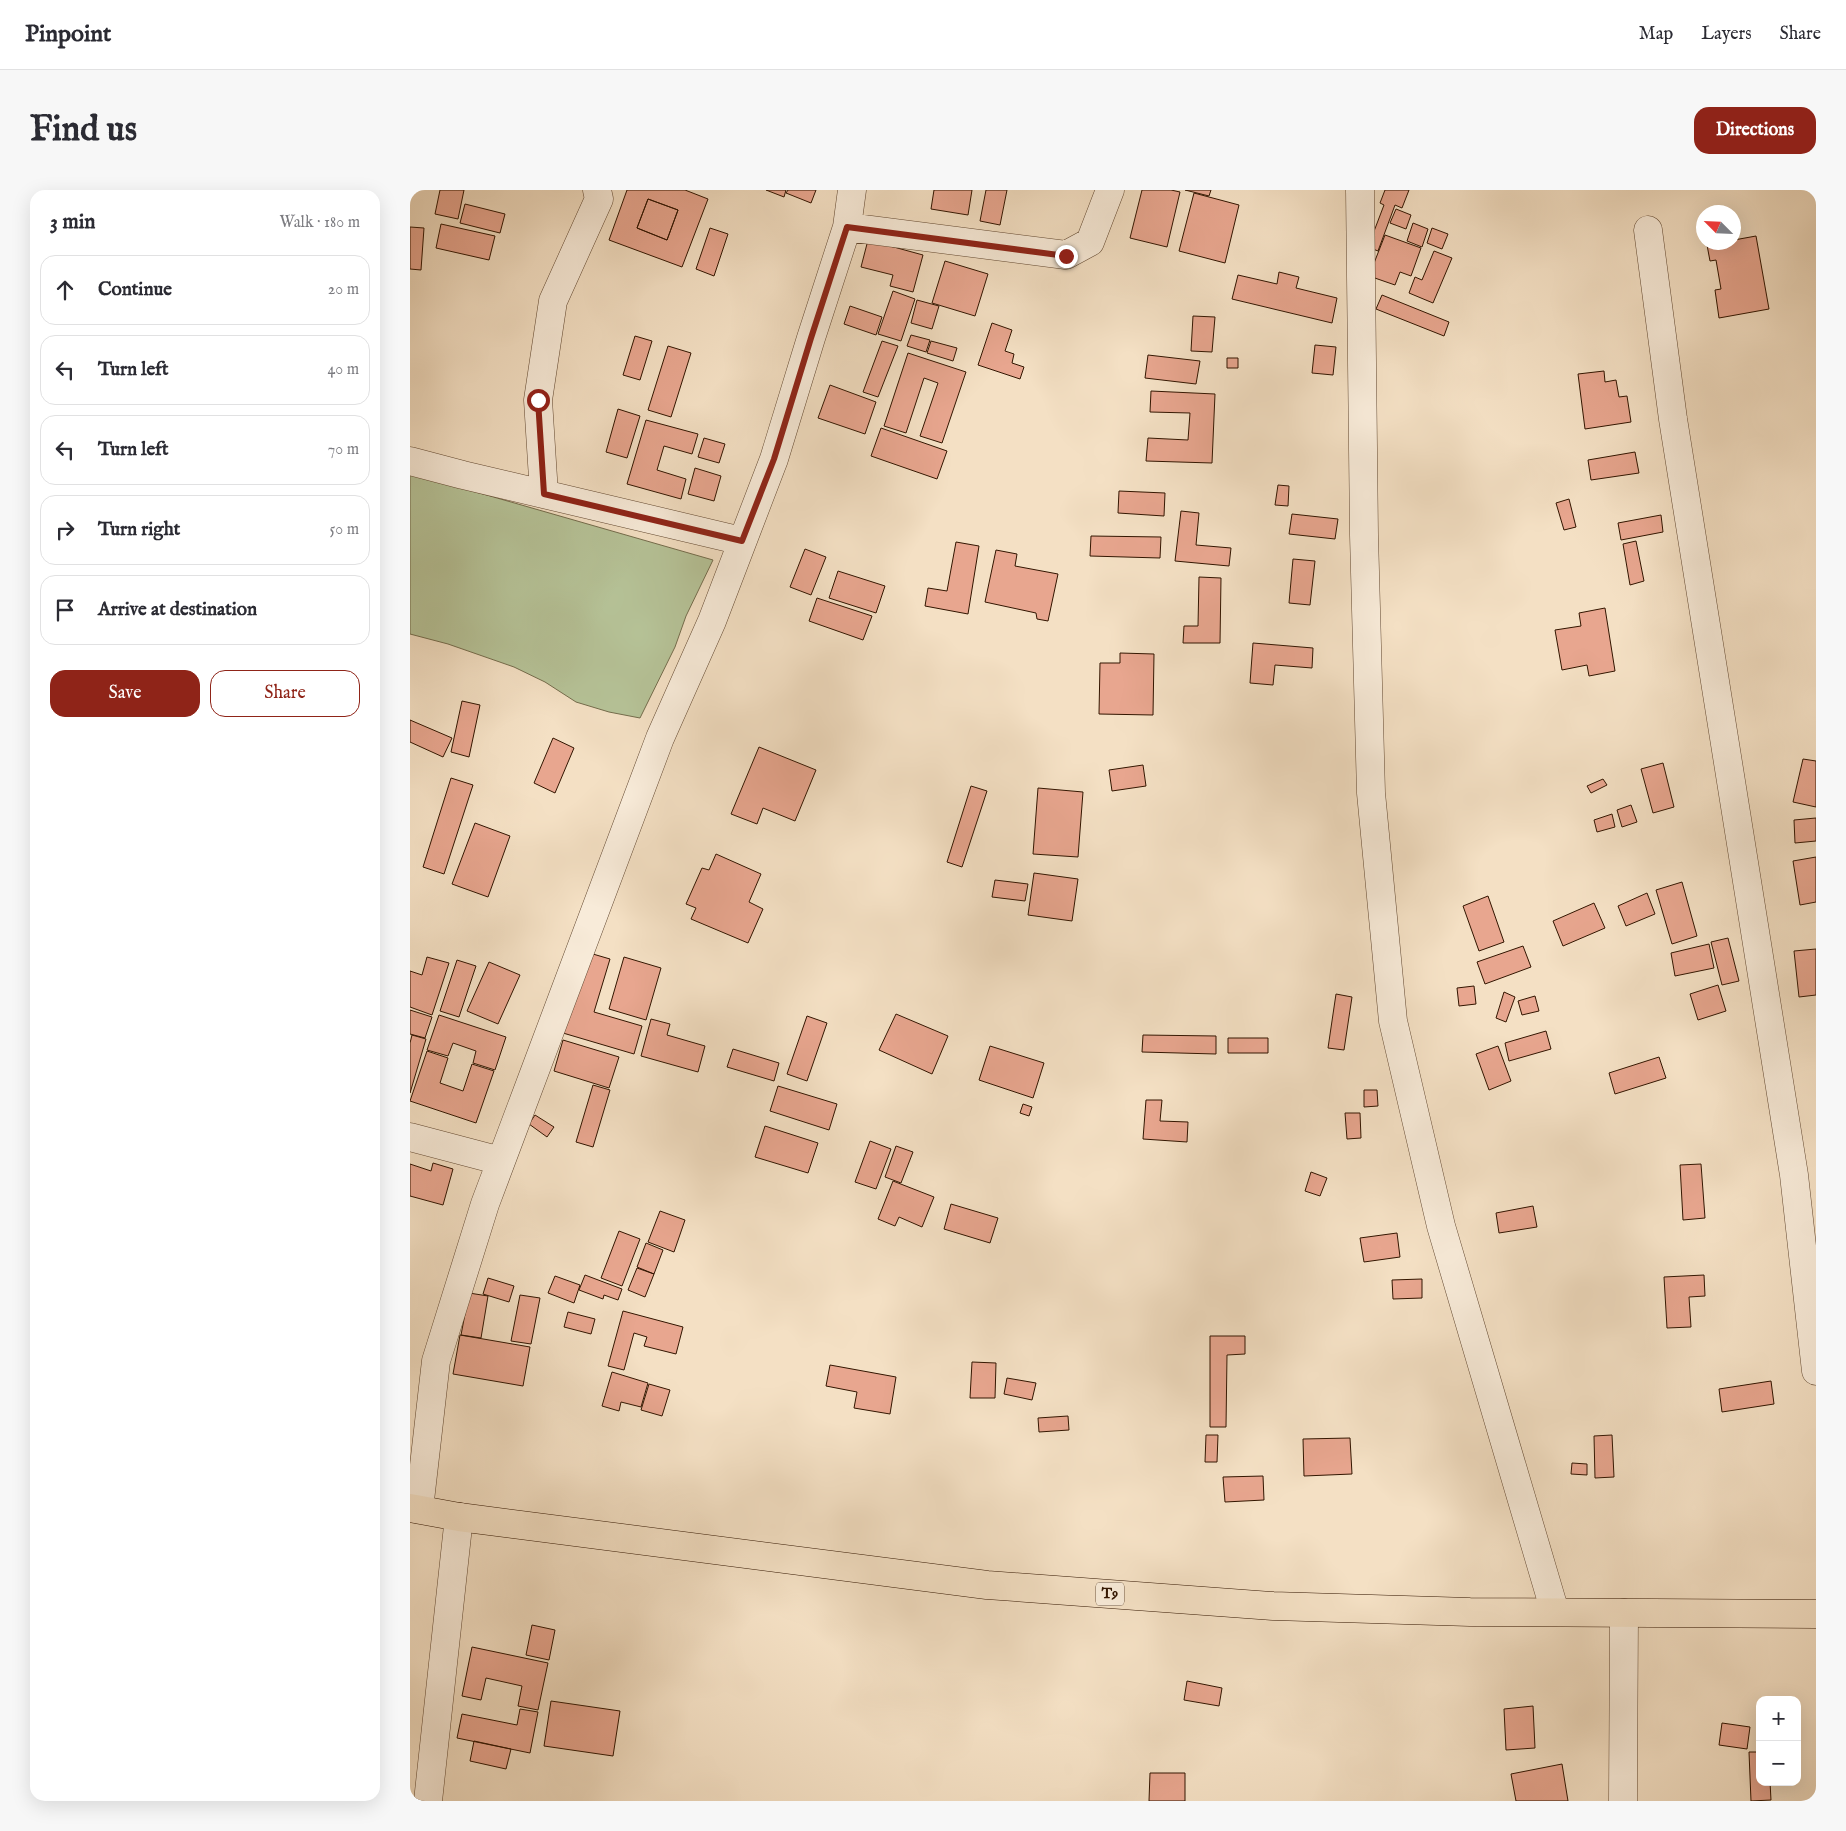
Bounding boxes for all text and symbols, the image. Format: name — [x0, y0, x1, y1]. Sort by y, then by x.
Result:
text: Pinpoint — [25, 19, 111, 50]
text: Map — [1639, 23, 1673, 46]
text: Layers — [1701, 23, 1752, 46]
text: Share — [1780, 23, 1821, 46]
button: Directions — [1694, 107, 1816, 154]
text: Find us — [30, 108, 137, 153]
north arrow — [1696, 205, 1741, 250]
text: 3 min — [50, 209, 95, 236]
text: Walk · 180 m — [279, 213, 360, 233]
route end — [1055, 245, 1078, 268]
icon: ahead — [51, 276, 79, 304]
text: Continue — [98, 278, 172, 302]
text: 20 m — [328, 280, 359, 300]
icon: left — [51, 356, 79, 384]
text: Turn left — [98, 358, 169, 382]
text: 40 m — [327, 360, 359, 380]
route start — [527, 389, 550, 412]
icon: left — [51, 436, 79, 464]
text: Turn left — [98, 438, 169, 462]
text: 70 m — [328, 440, 359, 460]
icon: right — [51, 516, 79, 544]
text: Turn right — [98, 518, 180, 542]
text: 50 m — [330, 520, 359, 540]
icon: arrive — [51, 596, 79, 624]
text: Arrive at destination — [98, 598, 257, 622]
button: Save — [50, 670, 200, 717]
button: Share — [210, 670, 360, 717]
road number: T9 — [1096, 1582, 1124, 1606]
map controls — [1756, 1696, 1801, 1786]
button: + — [1756, 1696, 1801, 1741]
button: − — [1756, 1741, 1801, 1786]

